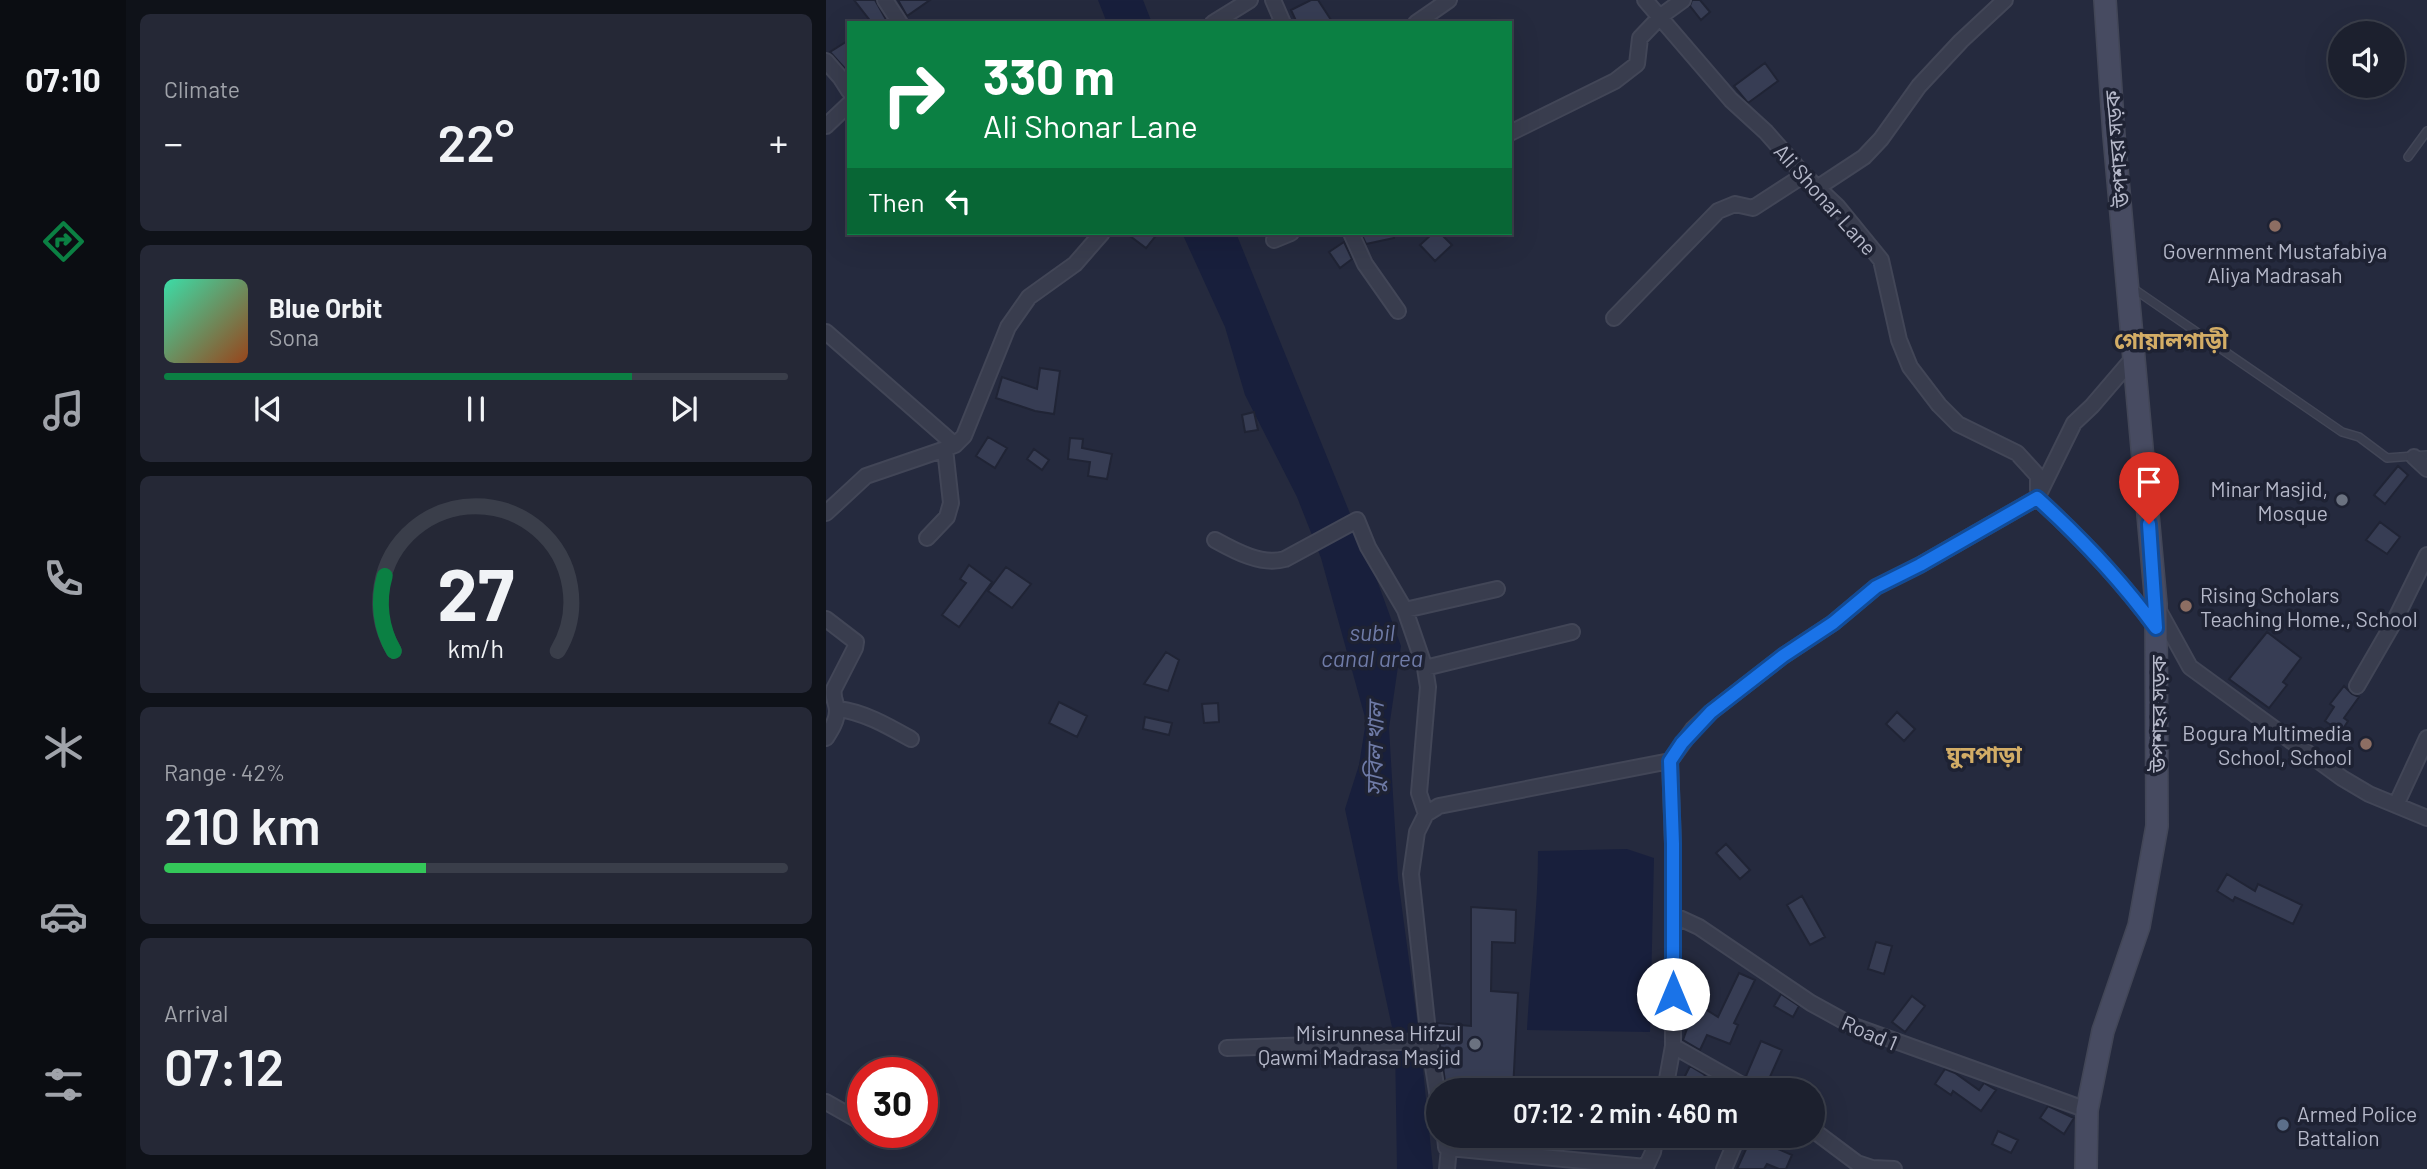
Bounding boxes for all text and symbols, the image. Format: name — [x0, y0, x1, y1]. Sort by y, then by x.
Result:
map controls — [2328, 21, 2405, 98]
button: sound — [2328, 21, 2405, 98]
text: 330 m — [983, 46, 1115, 105]
icon: right — [868, 49, 959, 140]
text: 07:10 — [25, 60, 101, 98]
text: Climate — [164, 75, 240, 103]
street label: উপশহর সড়ক — [2098, 88, 2134, 209]
text: Ali Shonar Lane — [983, 106, 1198, 144]
text: 22° — [438, 110, 514, 172]
text: − — [164, 119, 183, 165]
text: + — [769, 119, 788, 165]
street label: Ali Shonar Lane — [1770, 138, 1882, 260]
icon: left — [939, 182, 977, 220]
text: Then — [868, 186, 925, 217]
icon: directions — [39, 217, 88, 266]
marker: Government Mustafabiya Aliya Madrasah — [2267, 218, 2283, 234]
place label: Government Mustafabiya Aliya Madrasah — [2163, 238, 2387, 287]
text: Blue Orbit — [269, 292, 382, 323]
text: Sona — [269, 323, 319, 351]
district label: গোয়ালগাড়ী — [2114, 326, 2228, 354]
icon: music — [39, 386, 88, 435]
icon: previous — [249, 390, 287, 428]
icon: pause — [457, 390, 495, 428]
icon: next — [665, 390, 703, 428]
pin — [2119, 452, 2179, 524]
icon: arrive — [2130, 463, 2168, 501]
place label: Minar Masjid, Mosque — [2210, 476, 2328, 525]
marker: Minar Masjid, Mosque — [2334, 492, 2350, 508]
text: 27 — [438, 548, 514, 636]
icon: phone — [39, 554, 88, 603]
place label: Rising Scholars Teaching Home., School — [2200, 582, 2417, 631]
marker: Rising Scholars Teaching Home., School — [2178, 598, 2194, 614]
water label: subil canal area — [1321, 618, 1423, 672]
text: km/h — [448, 632, 504, 662]
street label: উপশহর সড়ক — [2145, 654, 2170, 774]
water label: সুবিল খাল — [1359, 698, 1390, 796]
place label: Bogura Multimedia School, School — [2182, 720, 2352, 769]
icon: climate — [39, 723, 88, 772]
marker: Bogura Multimedia School, School — [2358, 736, 2374, 752]
district label: ঘুনপাড়া — [1945, 740, 2022, 769]
text: Range · 42% — [164, 758, 285, 786]
text: 210 km — [164, 793, 321, 855]
icon: car — [39, 892, 88, 941]
position arrow — [1636, 957, 1710, 1031]
text: Arrival — [164, 999, 228, 1027]
street label: Road 1 — [1838, 1009, 1902, 1055]
place label: Misirunnesa Hifzul Qawmi Madrasa Masjid — [1258, 1020, 1461, 1069]
text: 07:12 — [164, 1034, 284, 1096]
marker: Misirunnesa Hifzul Qawmi Madrasa Masjid — [1467, 1036, 1483, 1052]
speed limit sign: 30 — [847, 1057, 938, 1148]
icon: filters — [39, 1060, 88, 1109]
text: 07:12 · 2 min · 460 m — [1513, 1097, 1738, 1128]
place label: Armed Police Battalion — [2297, 1101, 2417, 1150]
marker: Armed Police Battalion — [2275, 1117, 2291, 1133]

